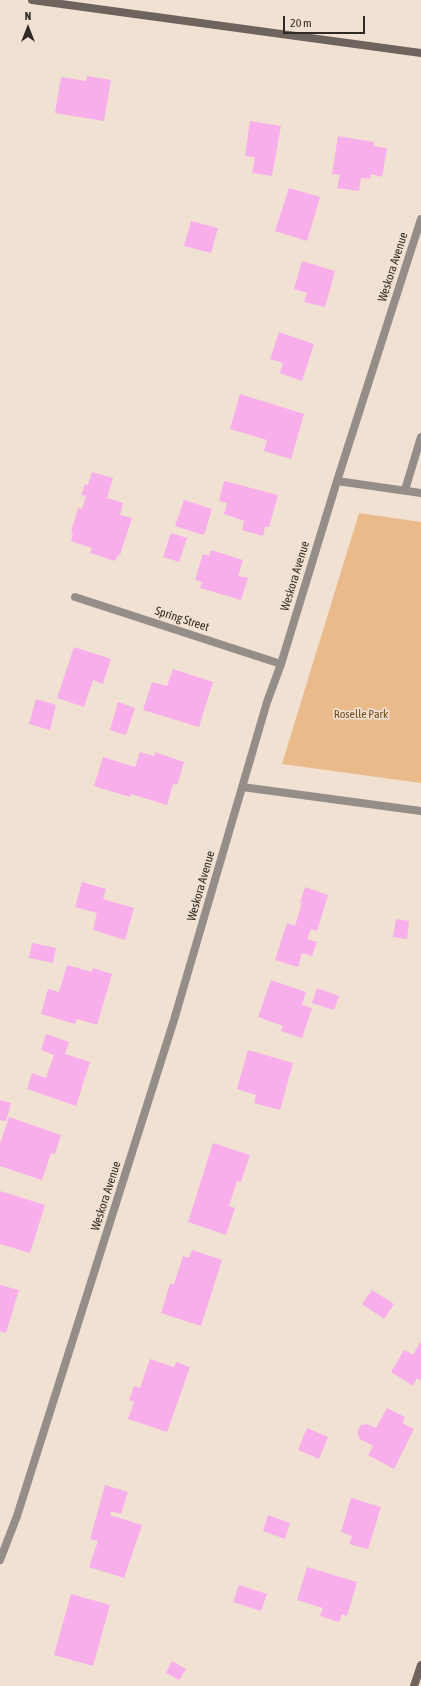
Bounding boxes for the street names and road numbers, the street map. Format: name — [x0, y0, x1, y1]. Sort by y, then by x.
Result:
street label: Weskora Avenue — [375, 230, 411, 304]
street label: Weskora Avenue — [278, 539, 312, 613]
street label: Spring Street — [153, 604, 211, 634]
street label: Weskora Avenue — [184, 849, 218, 923]
street label: Weskora Avenue — [88, 1159, 124, 1233]

